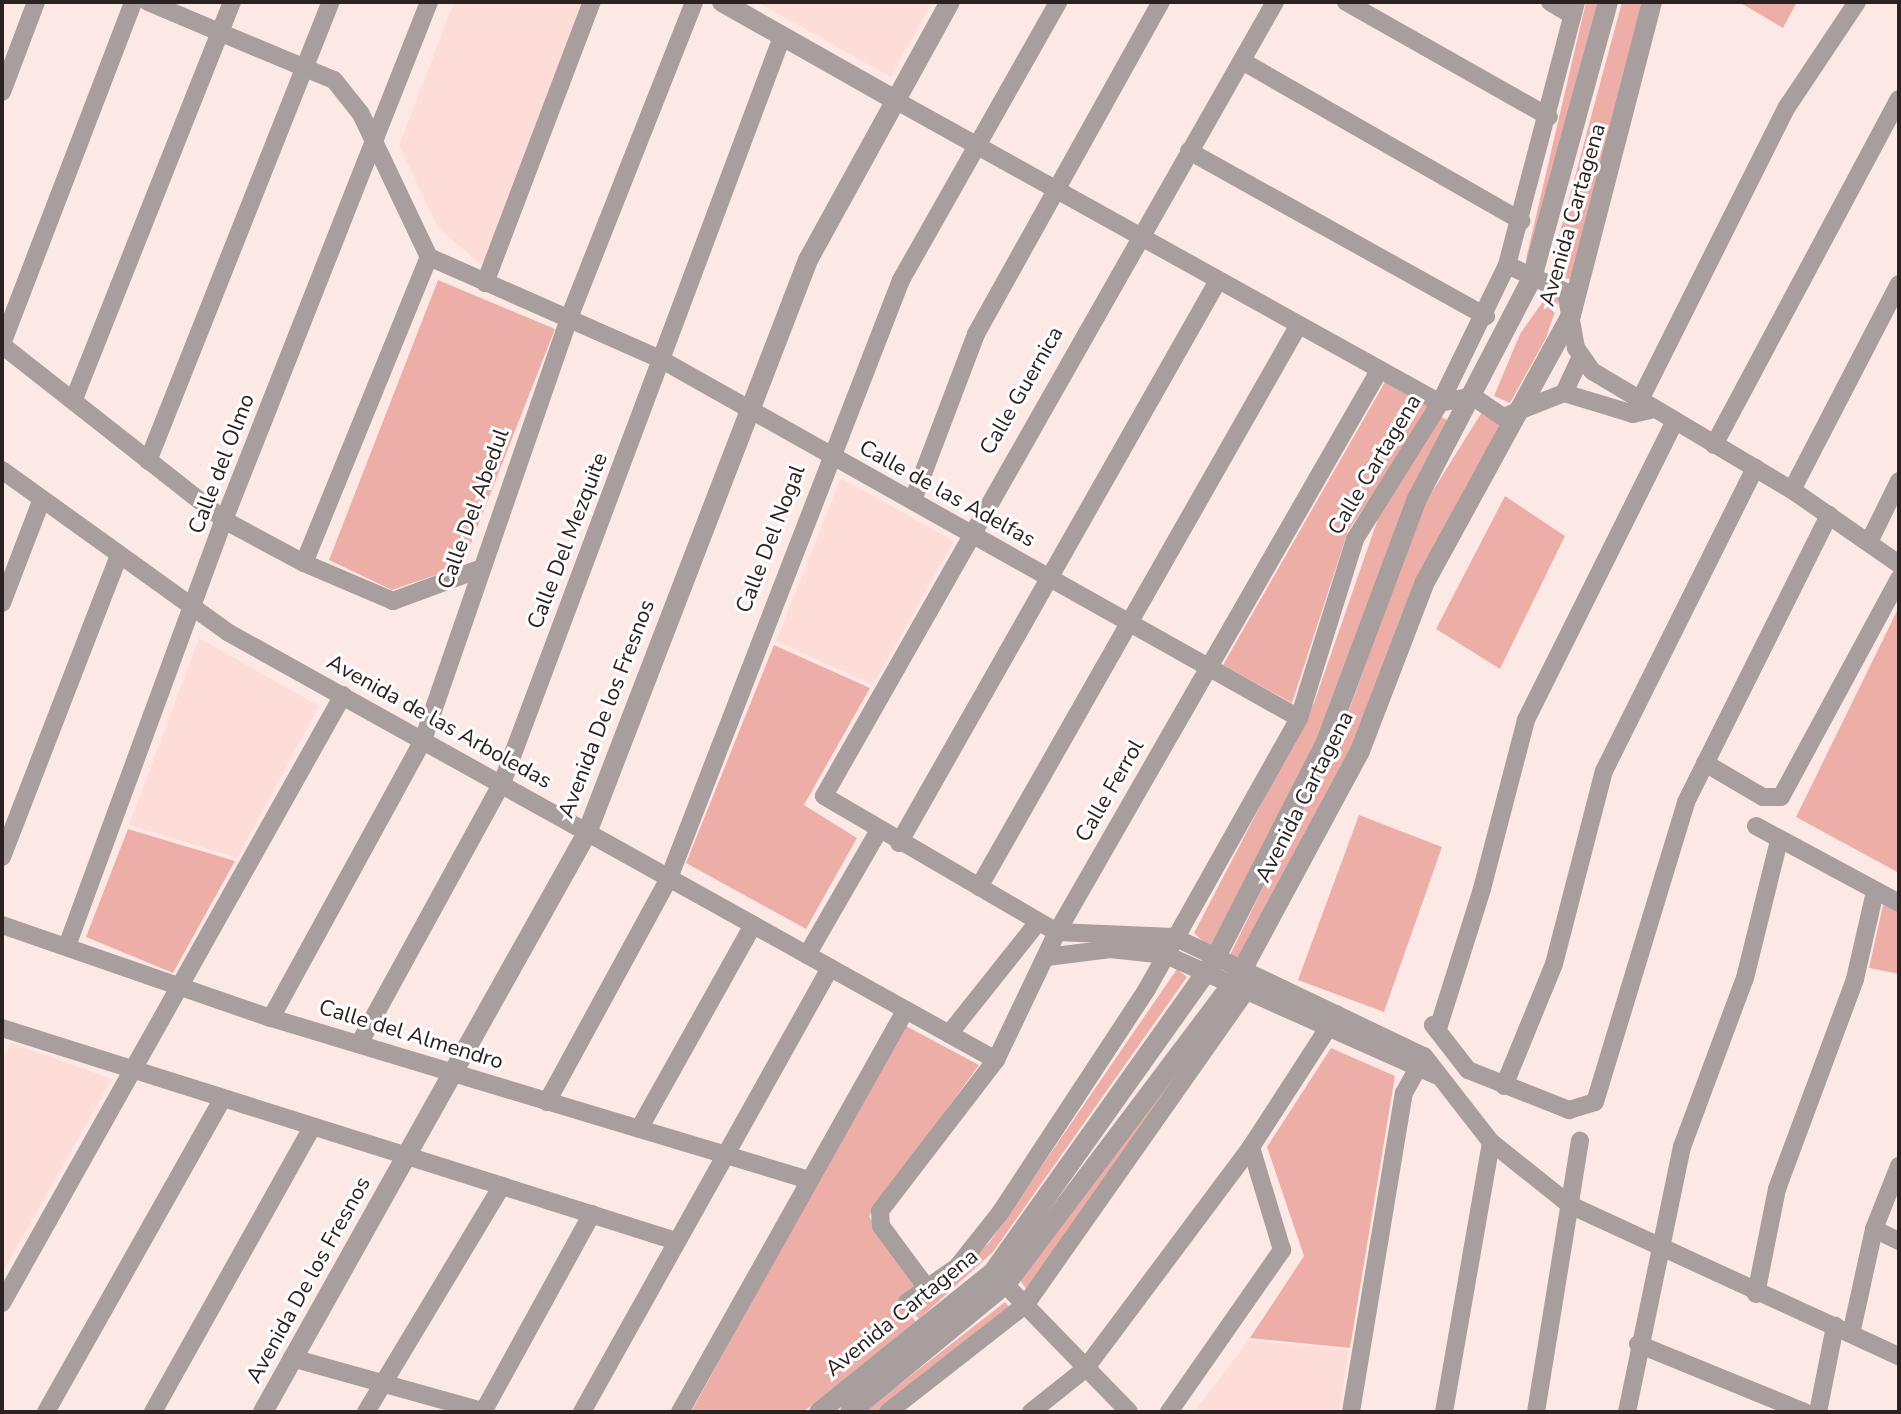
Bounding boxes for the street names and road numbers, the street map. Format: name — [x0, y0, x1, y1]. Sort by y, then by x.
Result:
street label: Avenida Cartagena — [1534, 121, 1612, 309]
street label: Calle Guernica — [975, 322, 1069, 460]
street label: Calle del Olmo — [183, 390, 261, 538]
street label: Calle Cartagena — [1323, 390, 1427, 540]
street label: Calle Del Abedul — [433, 425, 515, 593]
street label: Calle de las Adelfas — [854, 435, 1040, 553]
street label: Calle Del Mezquite — [522, 449, 614, 633]
street label: Calle Del Nogal — [731, 461, 811, 617]
street label: Avenida De los Fresnos — [553, 596, 661, 822]
street label: Avenida de las Arboledas — [322, 649, 556, 795]
street label: Avenida Cartagena — [1250, 707, 1360, 887]
street label: Calle Ferrol — [1070, 735, 1150, 847]
street label: Calle del Almendro — [316, 994, 506, 1076]
street label: Avenida De los Fresnos — [241, 1172, 377, 1388]
street label: Avenida Cartagena — [820, 1243, 984, 1383]

